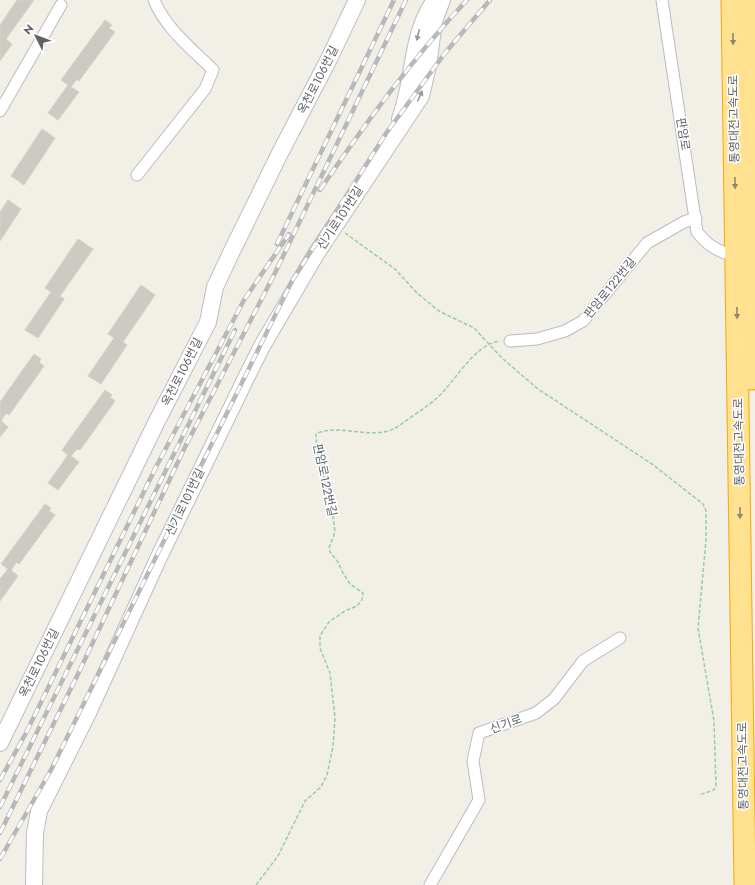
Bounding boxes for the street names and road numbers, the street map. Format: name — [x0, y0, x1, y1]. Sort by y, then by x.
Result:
street label: 옥천로106번길 — [293, 43, 343, 117]
street label: 통영대전고속도로 — [724, 75, 744, 163]
street label: 판암로 — [672, 116, 694, 152]
street label: 신기로101번길 — [313, 182, 367, 254]
street label: 판암로122번길 — [580, 253, 640, 323]
street label: 옥천로106번길 — [157, 335, 207, 409]
street label: 통영대전고속도로 — [729, 398, 749, 486]
street label: 판암로122번길 — [308, 442, 342, 518]
street label: 신기로101번길 — [161, 465, 209, 539]
street label: 옥천로106번길 — [15, 625, 63, 701]
street label: 신기로 — [487, 710, 525, 738]
street label: 통영대전고속도로 — [733, 722, 753, 810]

